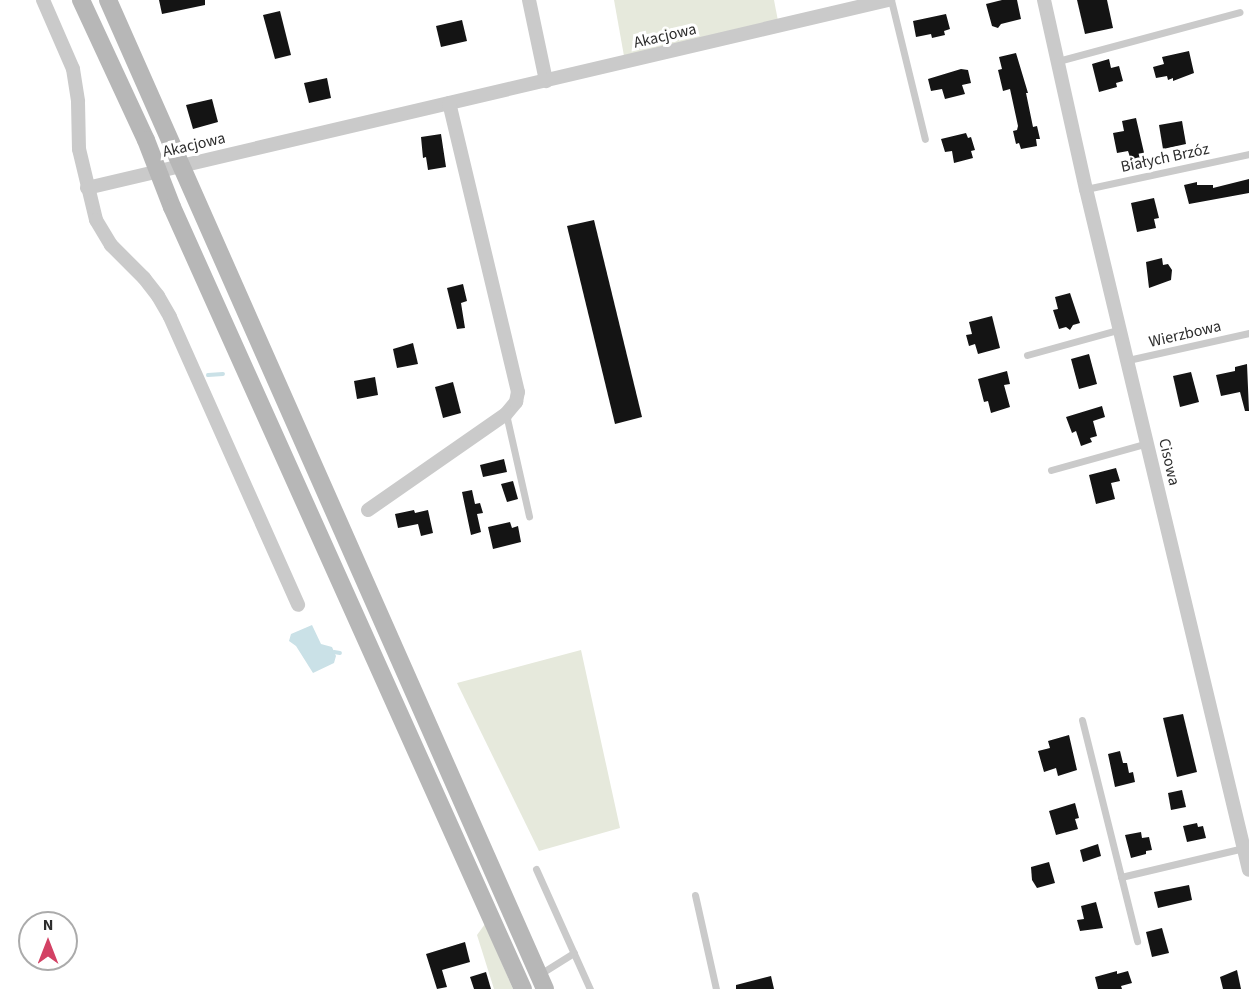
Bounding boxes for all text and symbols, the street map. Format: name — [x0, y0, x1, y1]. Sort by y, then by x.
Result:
street label: Akacjowa — [632, 19, 698, 53]
street label: Akacjowa — [161, 128, 227, 162]
street label: Białych Brzóz — [1119, 139, 1211, 177]
street label: Wierzbowa — [1147, 316, 1223, 352]
street label: Cisowa — [1154, 437, 1184, 487]
north arrow — [18, 911, 78, 971]
text: N — [43, 914, 53, 936]

